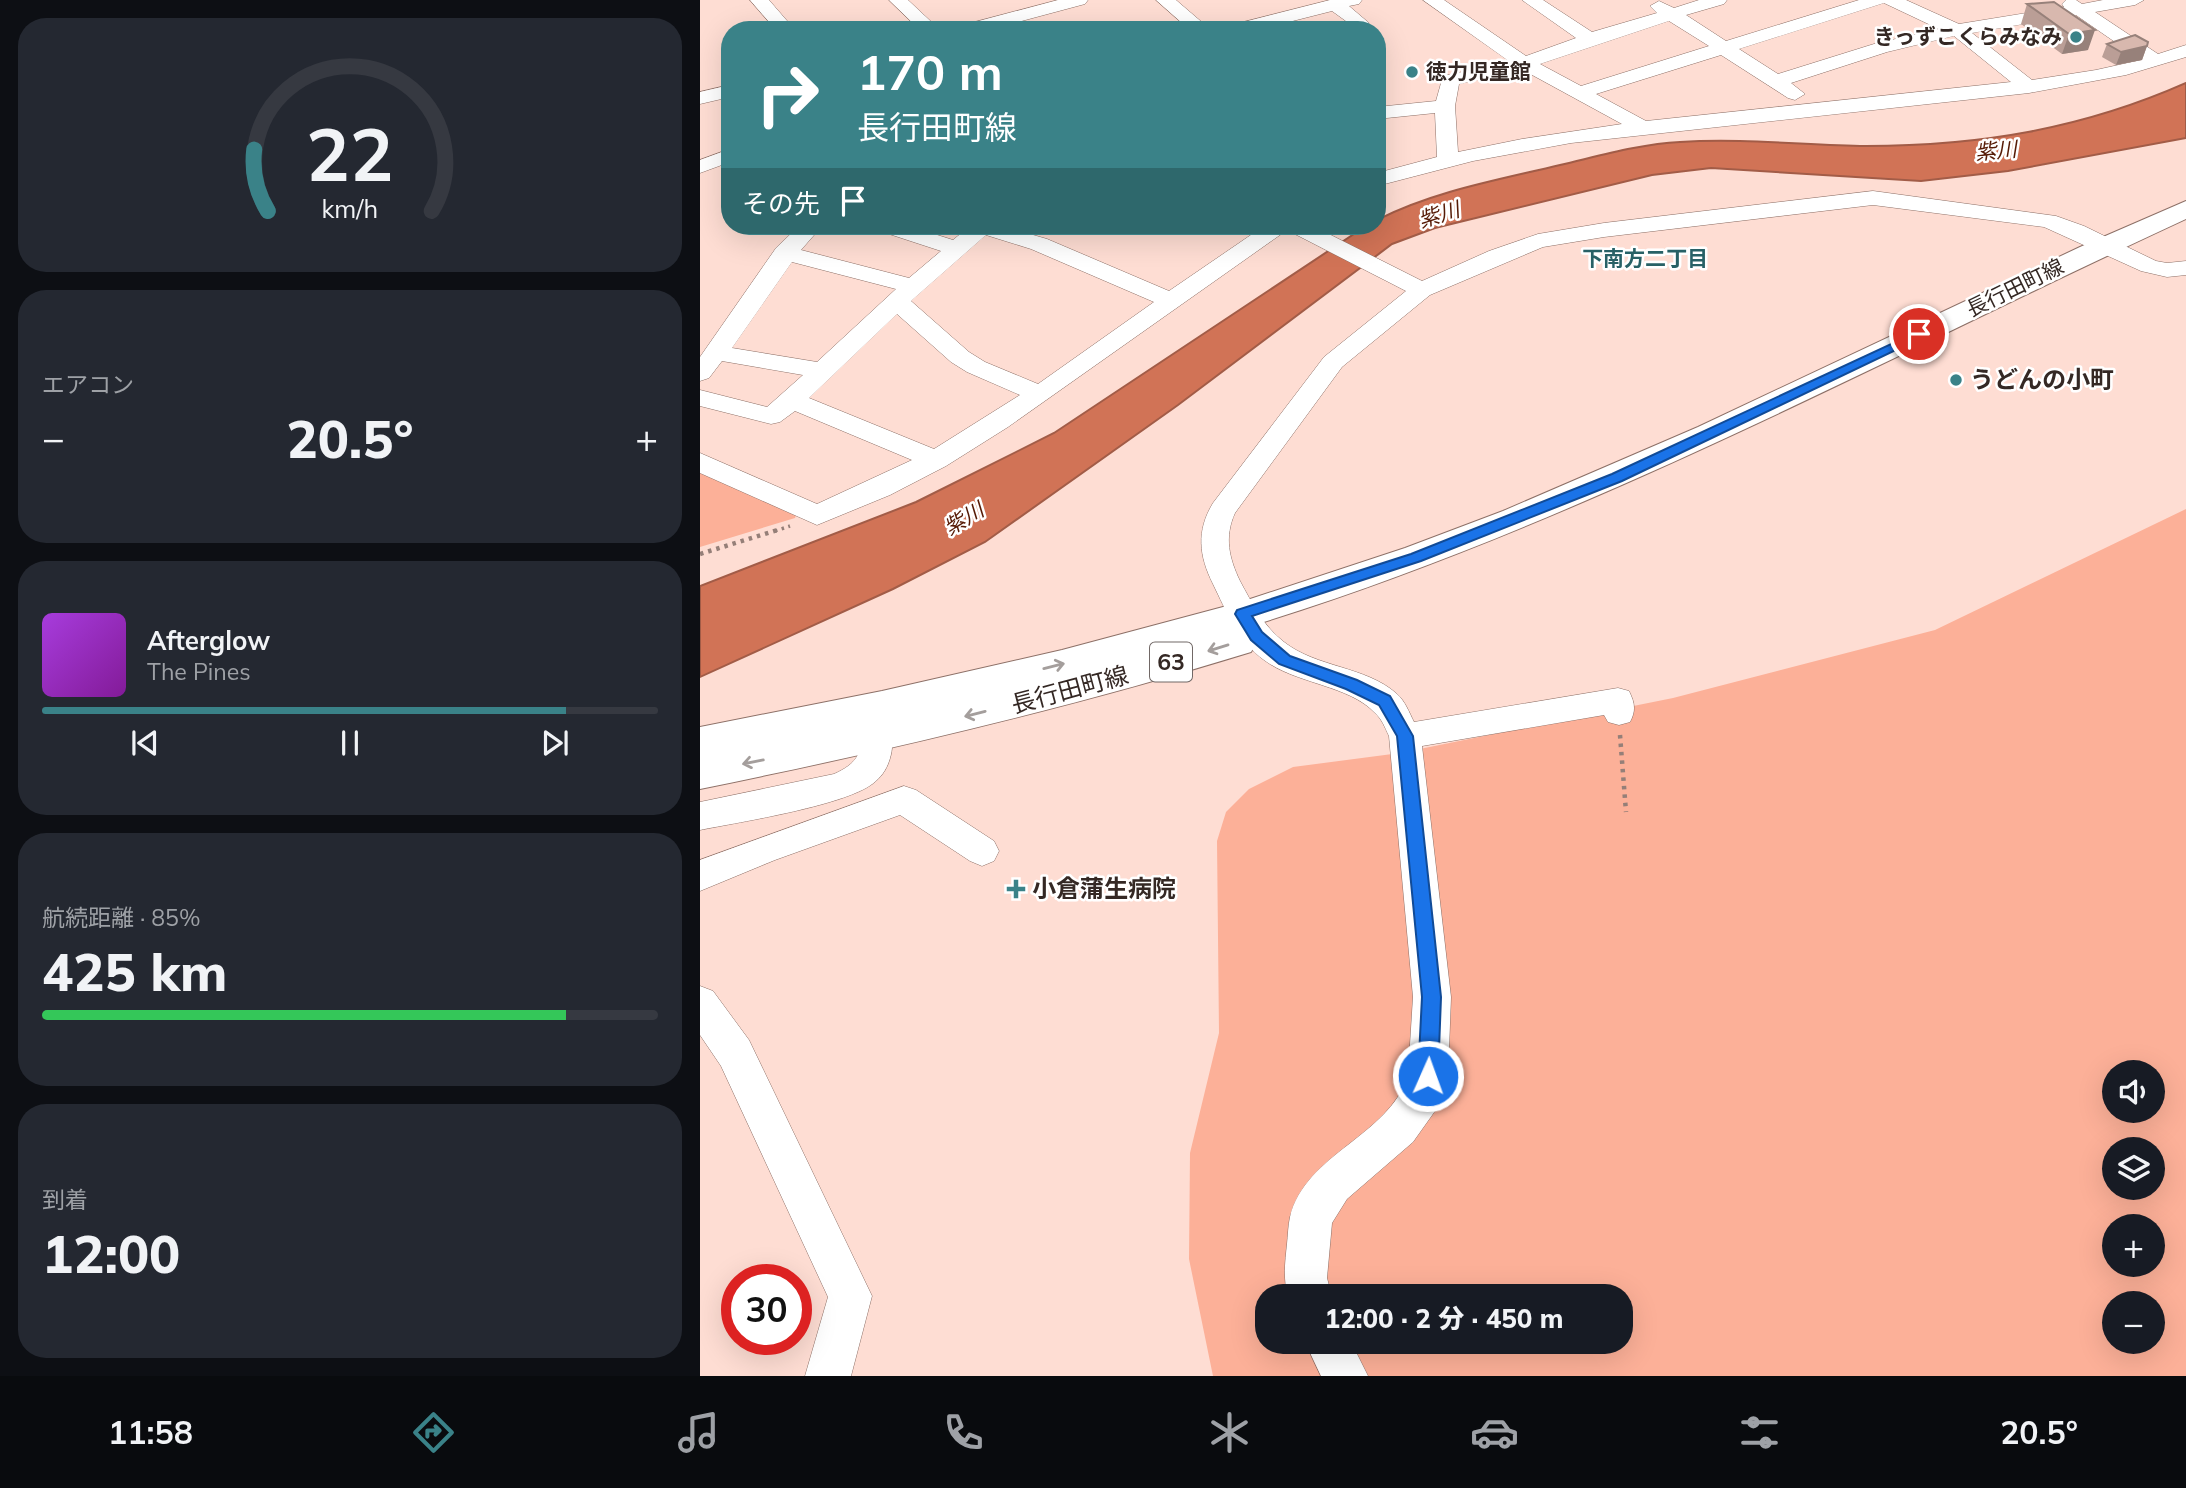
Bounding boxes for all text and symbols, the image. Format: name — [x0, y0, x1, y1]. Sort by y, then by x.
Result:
place label: きっずこくらみなみ — [1874, 23, 2062, 49]
marker: きっずこくらみなみ — [2068, 29, 2084, 45]
text: 170 m — [857, 41, 1003, 102]
icon: right — [742, 49, 833, 140]
place label: 徳力児童館 — [1426, 58, 1531, 84]
marker: 徳力児童館 — [1404, 64, 1420, 80]
text: 長行田町線 — [857, 107, 1017, 147]
text: 22 — [306, 108, 394, 199]
water label: 紫川 — [1974, 135, 2020, 165]
icon: arrive — [834, 182, 872, 220]
text: その先 — [742, 187, 820, 220]
text: km/h — [322, 193, 378, 224]
water label: 紫川 — [1415, 195, 1465, 233]
district label: 下南方二丁目 — [1582, 245, 1708, 271]
street label: 長行田町線 — [1962, 252, 2067, 322]
pin — [1889, 304, 1949, 364]
icon: arrive — [1900, 315, 1938, 353]
place label: うどんの小町 — [1970, 364, 2114, 394]
text: エアコン — [42, 370, 134, 399]
marker: うどんの小町 — [1948, 372, 1964, 388]
text: 20.5° — [286, 406, 414, 471]
text: − — [42, 414, 65, 462]
text: + — [635, 414, 658, 462]
water label: 紫川 — [939, 495, 990, 540]
text: Afterglow — [147, 624, 270, 657]
road number: 63 — [1150, 642, 1192, 682]
one-way arrow — [1208, 643, 1230, 656]
text: The Pines — [147, 657, 251, 686]
street label: 長行田町線 — [1008, 659, 1132, 719]
one-way arrow — [1042, 659, 1065, 672]
one-way arrow — [964, 708, 987, 722]
icon: previous — [126, 724, 164, 762]
icon: pause — [331, 724, 369, 762]
icon: next — [536, 724, 574, 762]
one-way arrow — [742, 756, 765, 770]
place label: 小倉蒲生病院 — [1032, 873, 1176, 903]
marker: 小倉蒲生病院 — [1006, 879, 1026, 899]
text: 航続距離 · 85% — [42, 903, 200, 932]
text: 425 km — [42, 939, 227, 1004]
position arrow — [1391, 1039, 1465, 1113]
map controls — [2102, 1060, 2165, 1354]
button: sound — [2102, 1060, 2165, 1123]
button: layers — [2102, 1137, 2165, 1200]
text: 到着 — [42, 1185, 88, 1214]
button: + — [2102, 1214, 2165, 1277]
text: 12:00 — [42, 1221, 180, 1286]
speed limit sign: 30 — [721, 1264, 812, 1355]
button: − — [2102, 1291, 2165, 1354]
text: 12:00 · 2 分 · 450 m — [1325, 1302, 1563, 1335]
icon: directions — [409, 1408, 458, 1457]
icon: music — [674, 1408, 723, 1457]
icon: phone — [939, 1408, 988, 1457]
icon: climate — [1205, 1408, 1254, 1457]
icon: car — [1470, 1408, 1519, 1457]
icon: filters — [1735, 1408, 1784, 1457]
text: 11:58 — [108, 1412, 193, 1452]
text: 20.5° — [2000, 1412, 2078, 1452]

